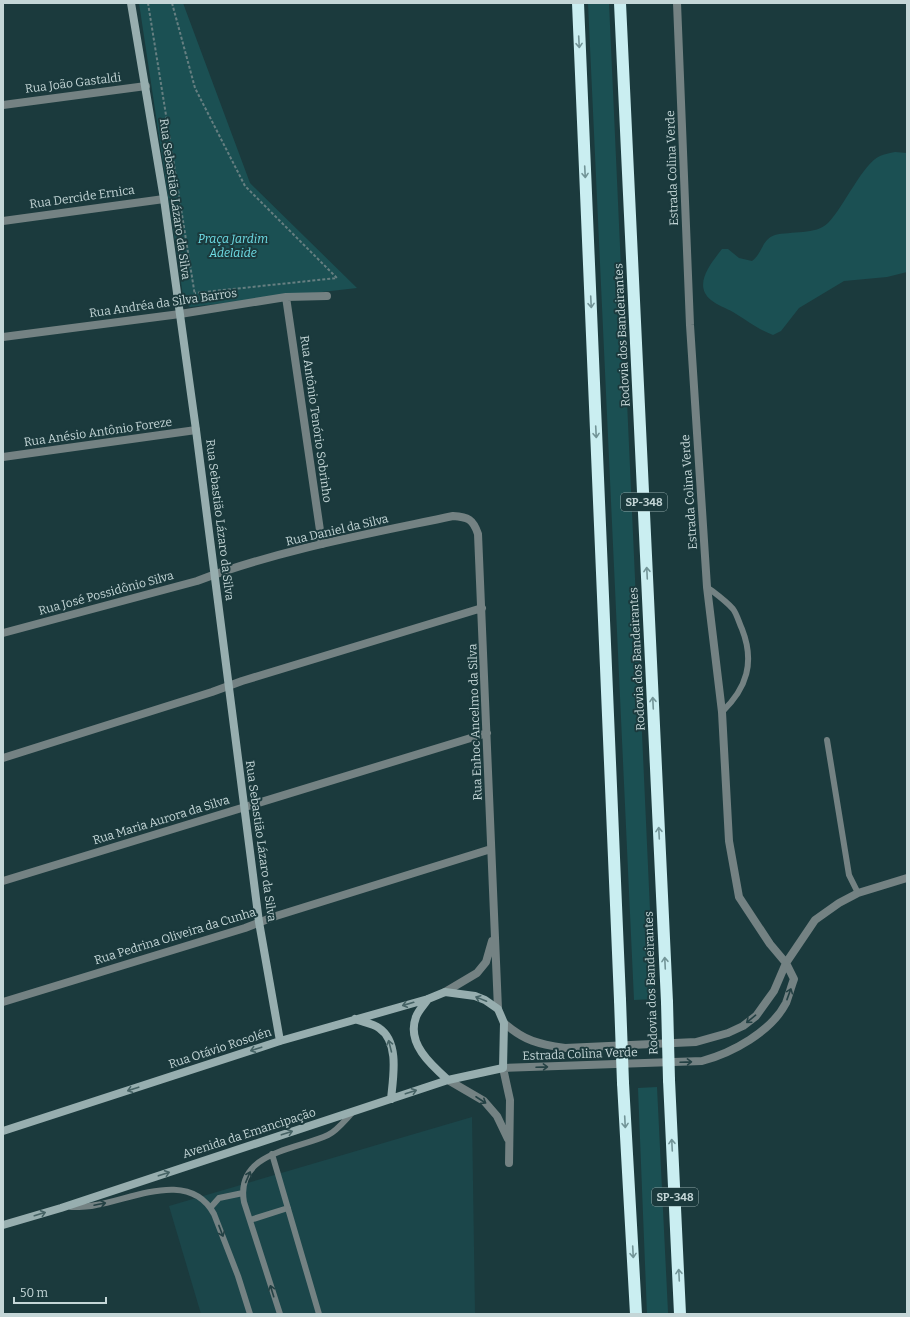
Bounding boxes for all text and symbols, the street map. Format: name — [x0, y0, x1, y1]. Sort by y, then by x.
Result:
one-way arrow — [576, 35, 583, 48]
street label: Rua João Gastaldi — [24, 70, 122, 96]
street label: Estrada Colina Verde — [663, 110, 681, 226]
street label: Rua Sebastião Lázaro da Silva — [157, 118, 193, 281]
one-way arrow — [581, 165, 589, 178]
street label: Rua Dercide Ernica — [29, 183, 136, 211]
park label: Praça Jardim Adelaide — [198, 232, 268, 260]
street label: Rodovia dos Bandeirantes — [611, 263, 633, 407]
street label: Rua Andréa da Silva Barros — [88, 286, 238, 320]
one-way arrow — [587, 295, 594, 308]
street label: Rua Antônio Tenório Sobrinho — [297, 335, 335, 504]
street label: Rua Anésio Antônio Foreze — [23, 415, 173, 449]
one-way arrow — [593, 425, 600, 438]
street label: Estrada Colina Verde — [678, 434, 700, 550]
street label: Rua Sebastião Lázaro da Silva — [203, 438, 237, 602]
road number: SP-348 — [621, 493, 667, 511]
street label: Rua Daniel da Silva — [284, 511, 390, 549]
one-way arrow — [643, 567, 651, 580]
street label: Rua José Possidônio Silva — [37, 568, 175, 618]
street label: Rodovia dos Bandeirantes — [626, 587, 648, 731]
street label: Rua Enhoc Ancelmo da Silva — [465, 643, 485, 801]
one-way arrow — [649, 697, 657, 710]
street label: Rua Sebastião Lázaro da Silva — [243, 760, 279, 923]
street label: Rua Maria Aurora da Silva — [91, 792, 231, 847]
one-way arrow — [656, 827, 663, 840]
street label: Rua Pedrina Oliveira da Cunha — [93, 905, 258, 967]
street label: Rodovia dos Bandeirantes — [641, 911, 661, 1055]
one-way arrow — [662, 957, 669, 970]
one-way arrow — [786, 987, 793, 1000]
one-way arrow — [475, 995, 487, 1002]
one-way arrow — [402, 1001, 415, 1009]
one-way arrow — [746, 1015, 756, 1024]
street label: Rua Otávio Rosolén — [167, 1025, 274, 1071]
one-way arrow — [386, 1040, 393, 1053]
one-way arrow — [251, 1045, 263, 1053]
street label: Estrada Colina Verde — [522, 1045, 638, 1063]
one-way arrow — [679, 1058, 692, 1065]
one-way arrow — [535, 1063, 548, 1071]
one-way arrow — [126, 1086, 139, 1093]
one-way arrow — [404, 1088, 417, 1095]
one-way arrow — [475, 1096, 486, 1104]
street label: Avenida da Emancipação — [181, 1105, 317, 1161]
one-way arrow — [622, 1115, 629, 1128]
one-way arrow — [281, 1128, 293, 1136]
one-way arrow — [668, 1139, 676, 1152]
one-way arrow — [158, 1169, 170, 1177]
one-way arrow — [244, 1171, 252, 1183]
road number: SP-348 — [652, 1188, 698, 1206]
one-way arrow — [93, 1200, 106, 1208]
one-way arrow — [34, 1210, 47, 1217]
one-way arrow — [217, 1224, 225, 1236]
one-way arrow — [629, 1245, 636, 1258]
one-way arrow — [675, 1269, 682, 1282]
scale bar — [14, 1279, 106, 1305]
one-way arrow — [268, 1284, 275, 1297]
text: 50 m — [20, 1286, 49, 1300]

